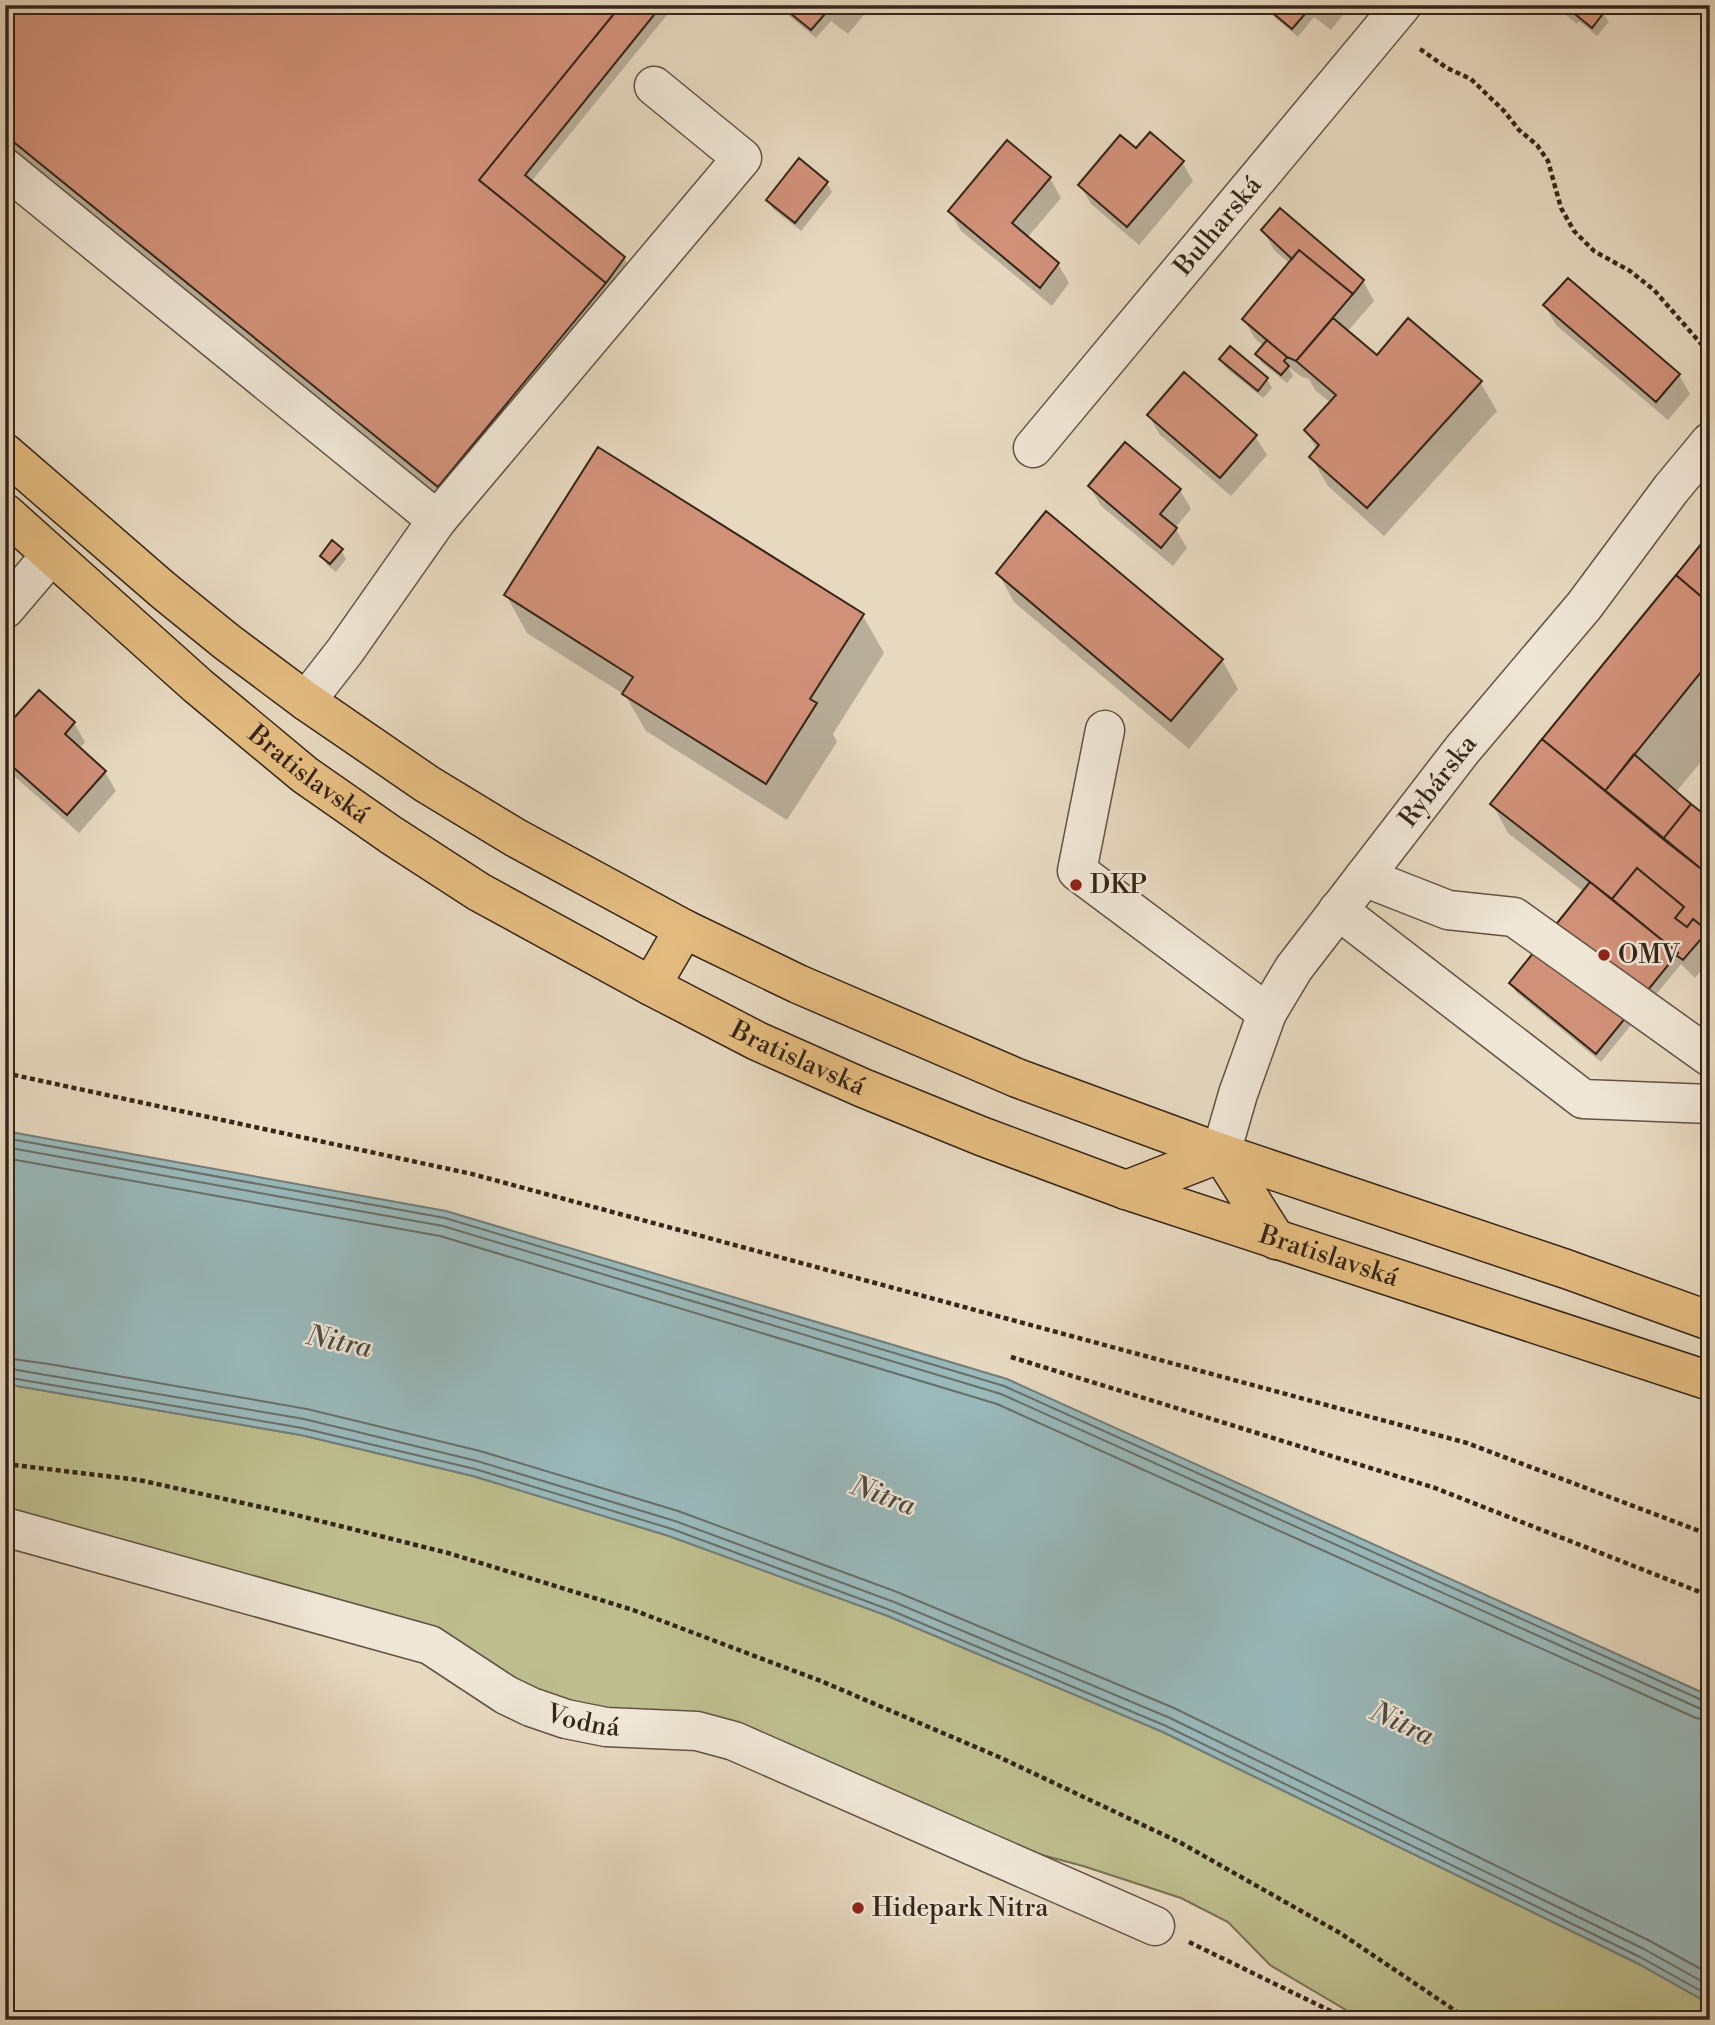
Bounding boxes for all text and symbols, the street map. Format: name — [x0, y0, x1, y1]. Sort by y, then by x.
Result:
street label: Bulharská — [1167, 169, 1269, 283]
street label: Bratislavská — [241, 718, 376, 831]
street label: Rybárska — [1392, 727, 1485, 834]
place label: DKP — [1090, 869, 1147, 901]
marker: DKP — [1068, 877, 1084, 893]
place label: OMV — [1618, 939, 1680, 971]
marker: OMV — [1596, 947, 1612, 963]
street label: Bratislavská — [724, 1014, 871, 1103]
street label: Bratislavská — [1254, 1218, 1403, 1294]
water label: Nitra — [302, 1318, 375, 1366]
water label: Nitra — [845, 1468, 920, 1524]
water label: Nitra — [1364, 1694, 1440, 1754]
street label: Vodná — [541, 1697, 621, 1744]
place label: Hidepark Nitra — [872, 1892, 1049, 1924]
marker: Hidepark Nitra — [850, 1900, 866, 1916]

